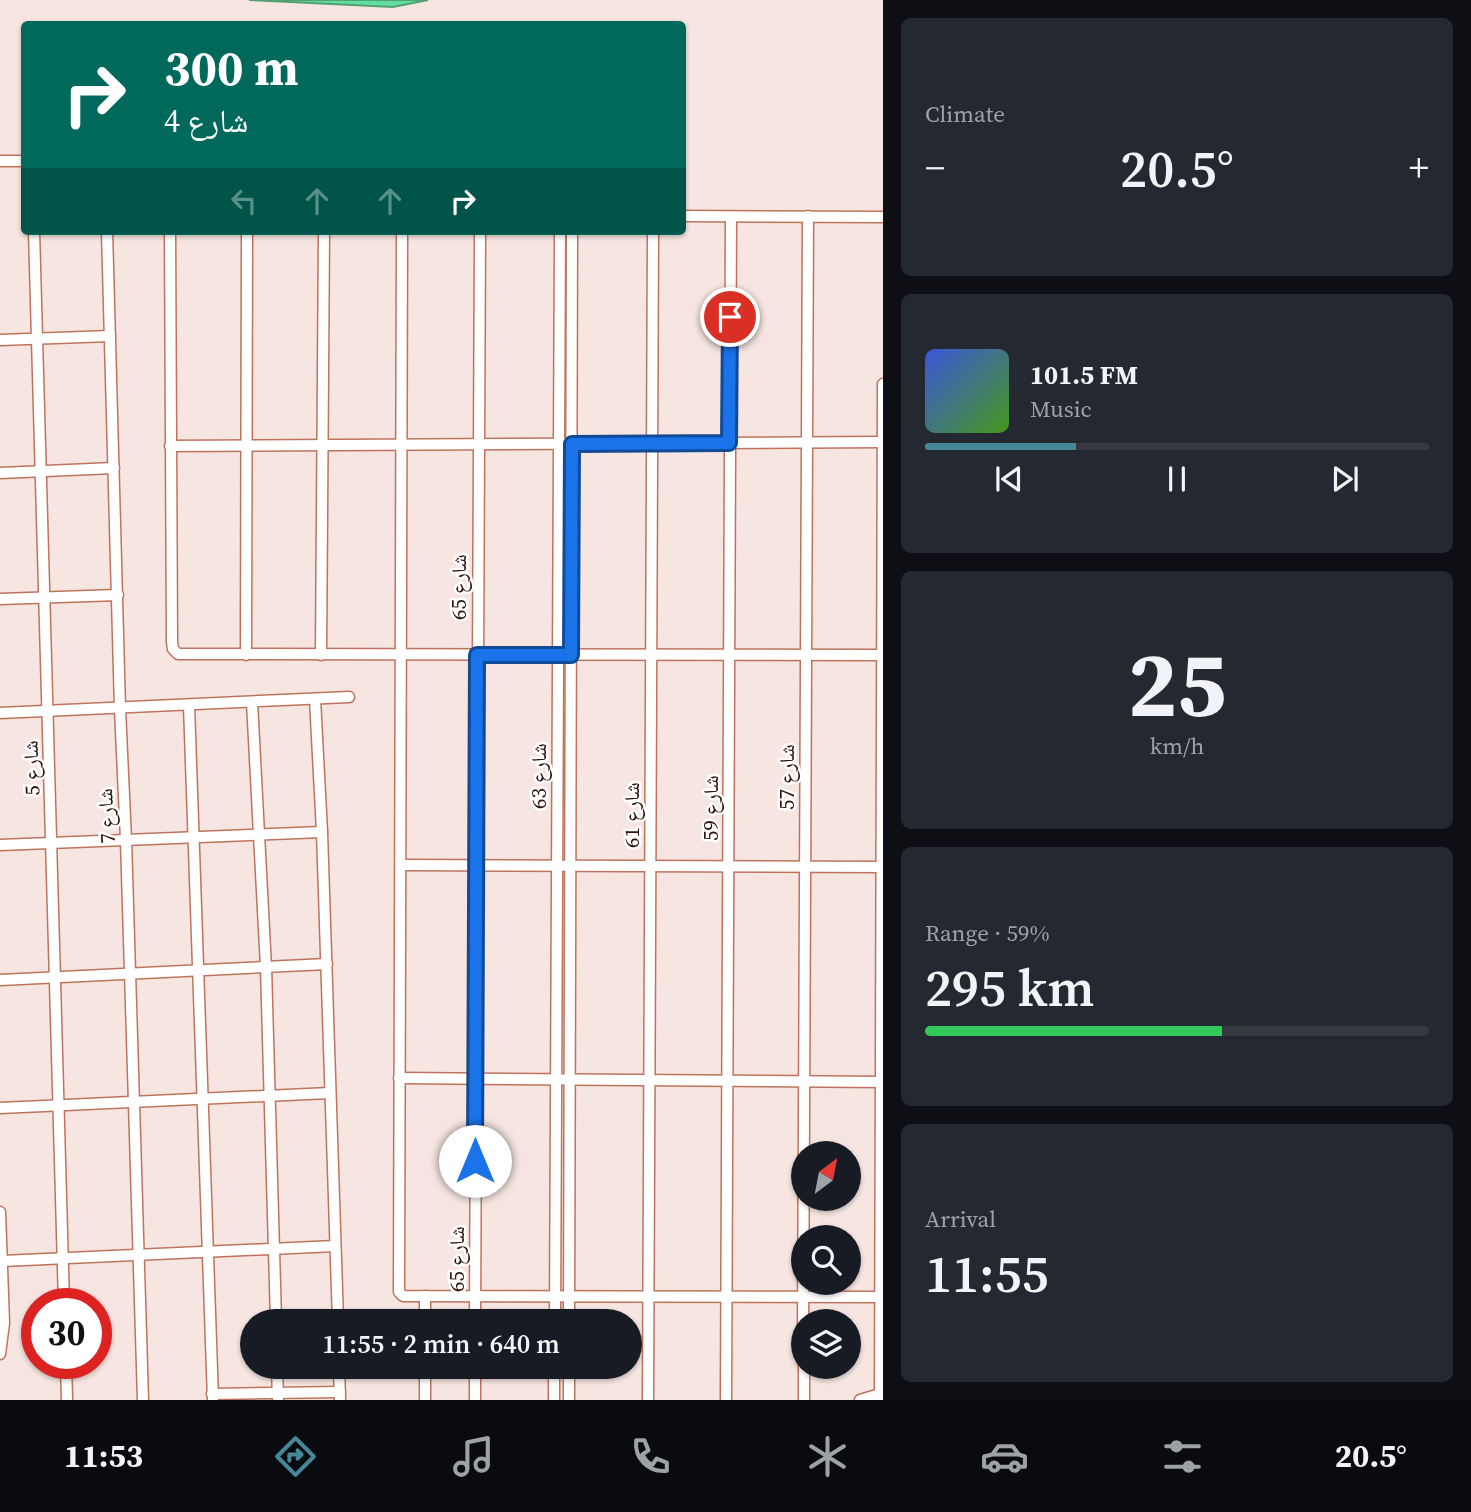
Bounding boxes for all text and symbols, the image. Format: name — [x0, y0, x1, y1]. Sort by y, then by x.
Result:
text: 300 m — [164, 34, 299, 101]
icon: right — [49, 49, 140, 140]
text: Climate — [925, 98, 1005, 130]
text: شارع 4 — [164, 99, 248, 143]
text: 20.5° — [1120, 133, 1234, 204]
text: − — [925, 142, 945, 194]
text: + — [1409, 142, 1429, 194]
icon: left — [225, 182, 263, 220]
icon: ahead — [298, 182, 336, 220]
icon: ahead — [371, 182, 409, 220]
icon: right — [444, 182, 482, 220]
pin — [700, 287, 760, 347]
icon: arrive — [711, 298, 749, 336]
text: 101.5 FM — [1030, 357, 1138, 393]
text: Music — [1030, 393, 1092, 425]
icon: previous — [990, 460, 1028, 498]
icon: pause — [1158, 460, 1196, 498]
icon: next — [1326, 460, 1364, 498]
street label: شارع 65 — [444, 554, 473, 620]
text: 25 — [1128, 622, 1226, 746]
text: km/h — [1150, 730, 1204, 762]
street label: شارع 5 — [16, 740, 46, 796]
street label: شارع 63 — [524, 743, 553, 809]
street label: شارع 57 — [772, 744, 801, 810]
street label: شارع 59 — [696, 775, 725, 841]
street label: شارع 61 — [617, 782, 646, 848]
street label: شارع 7 — [90, 788, 122, 844]
text: Range · 59% — [925, 917, 1050, 949]
text: 295 km — [925, 952, 1094, 1023]
position arrow — [438, 1124, 512, 1198]
north arrow — [791, 1141, 861, 1211]
map controls — [791, 1141, 861, 1379]
text: Arrival — [925, 1203, 996, 1235]
button: search — [791, 1225, 861, 1295]
street label: شارع 65 — [442, 1226, 471, 1292]
text: 11:55 — [925, 1238, 1049, 1309]
speed limit sign: 30 — [21, 1288, 112, 1379]
button: layers — [791, 1309, 861, 1379]
text: 11:55 · 2 min · 640 m — [322, 1326, 560, 1362]
icon: directions — [271, 1432, 320, 1481]
icon: music — [449, 1432, 498, 1481]
icon: phone — [626, 1432, 675, 1481]
icon: climate — [803, 1432, 852, 1481]
icon: car — [980, 1432, 1029, 1481]
icon: filters — [1158, 1432, 1207, 1481]
text: 11:53 — [64, 1434, 143, 1478]
text: 20.5° — [1335, 1434, 1407, 1478]

